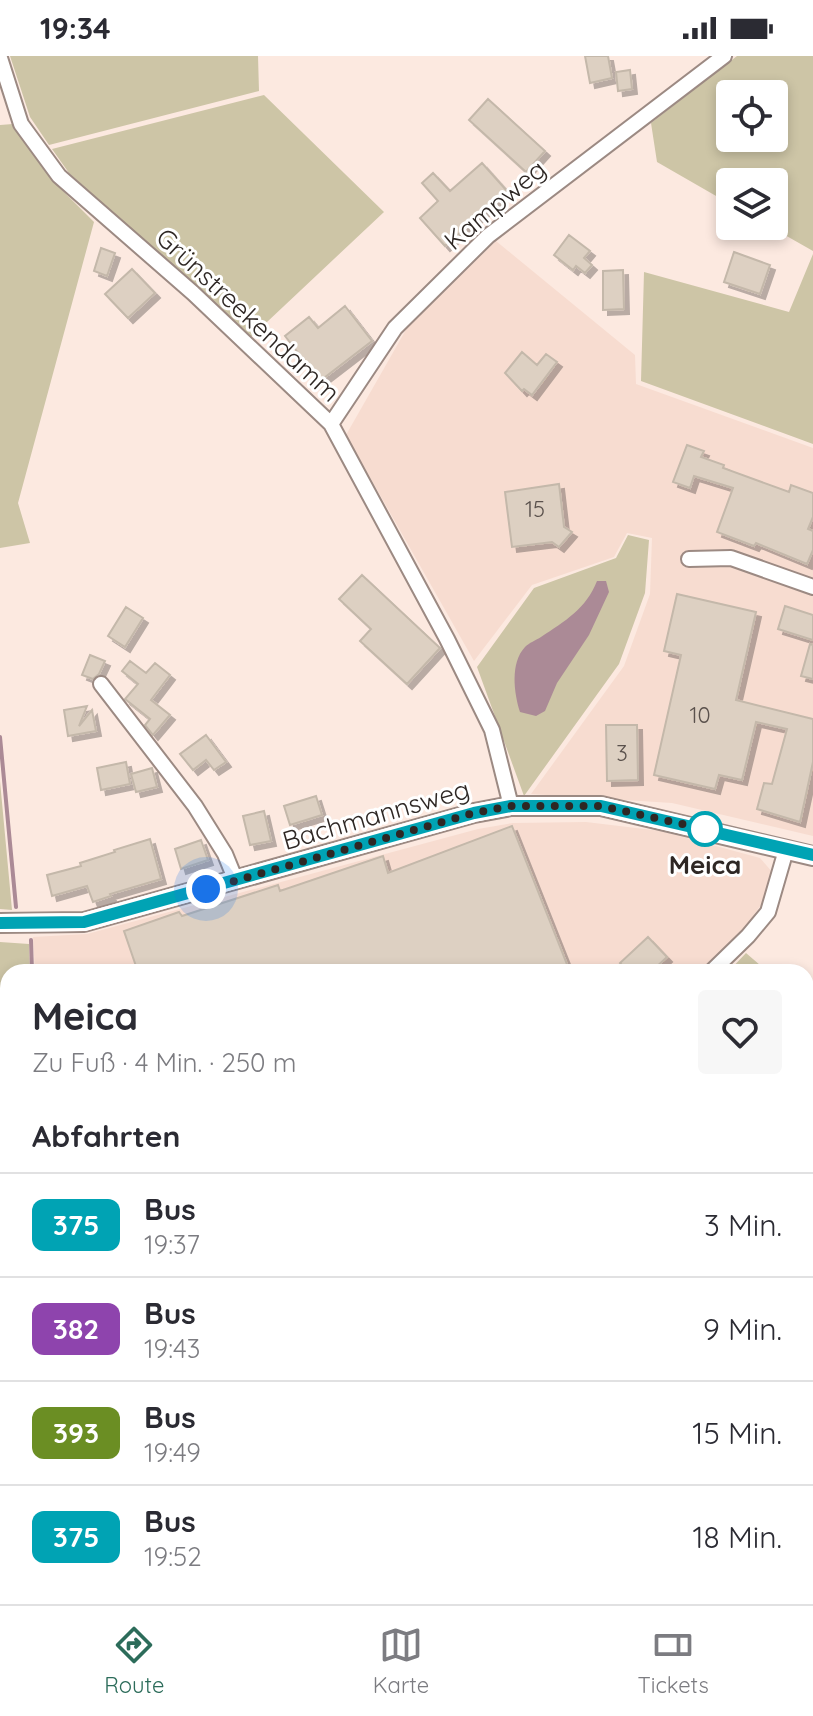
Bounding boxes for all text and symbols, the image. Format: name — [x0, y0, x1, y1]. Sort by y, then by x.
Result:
text: 19:34 — [40, 9, 111, 47]
map controls — [716, 80, 788, 240]
button: locate — [716, 80, 788, 152]
street label: Kampweg — [437, 152, 552, 257]
button: layers — [716, 168, 788, 240]
street label: Grünstreekendamm — [149, 221, 347, 408]
house number: 15 — [525, 495, 545, 523]
house number: 10 — [689, 701, 711, 729]
house number: 3 — [616, 739, 628, 767]
street label: Bachmannsweg — [279, 772, 473, 857]
marker: Meica — [688, 812, 722, 846]
place label: Meica — [669, 848, 741, 881]
your location — [186, 869, 226, 909]
button: heart — [698, 990, 782, 1074]
text: Meica — [32, 992, 138, 1040]
text: Zu Fuß · 4 Min. · 250 m — [32, 1046, 296, 1079]
text: Abfahrten — [32, 1117, 180, 1155]
text: Bus — [144, 1190, 196, 1228]
text: 3 Min. — [704, 1206, 782, 1244]
text: 375 — [53, 1207, 99, 1242]
text: 19:37 — [144, 1228, 200, 1261]
text: Bus — [144, 1294, 196, 1332]
text: 9 Min. — [703, 1310, 782, 1348]
text: 382 — [53, 1311, 99, 1346]
text: 19:43 — [144, 1332, 200, 1365]
text: Bus — [144, 1398, 196, 1436]
text: 15 Min. — [692, 1414, 782, 1452]
text: 393 — [53, 1415, 99, 1450]
text: 19:49 — [144, 1436, 201, 1469]
text: Bus — [144, 1502, 196, 1540]
text: 18 Min. — [693, 1518, 782, 1556]
text: 375 — [53, 1519, 99, 1554]
text: 19:52 — [144, 1540, 202, 1573]
tab: Route — [104, 1623, 164, 1699]
tab: Karte — [373, 1623, 429, 1699]
tab: Tickets — [637, 1623, 709, 1699]

